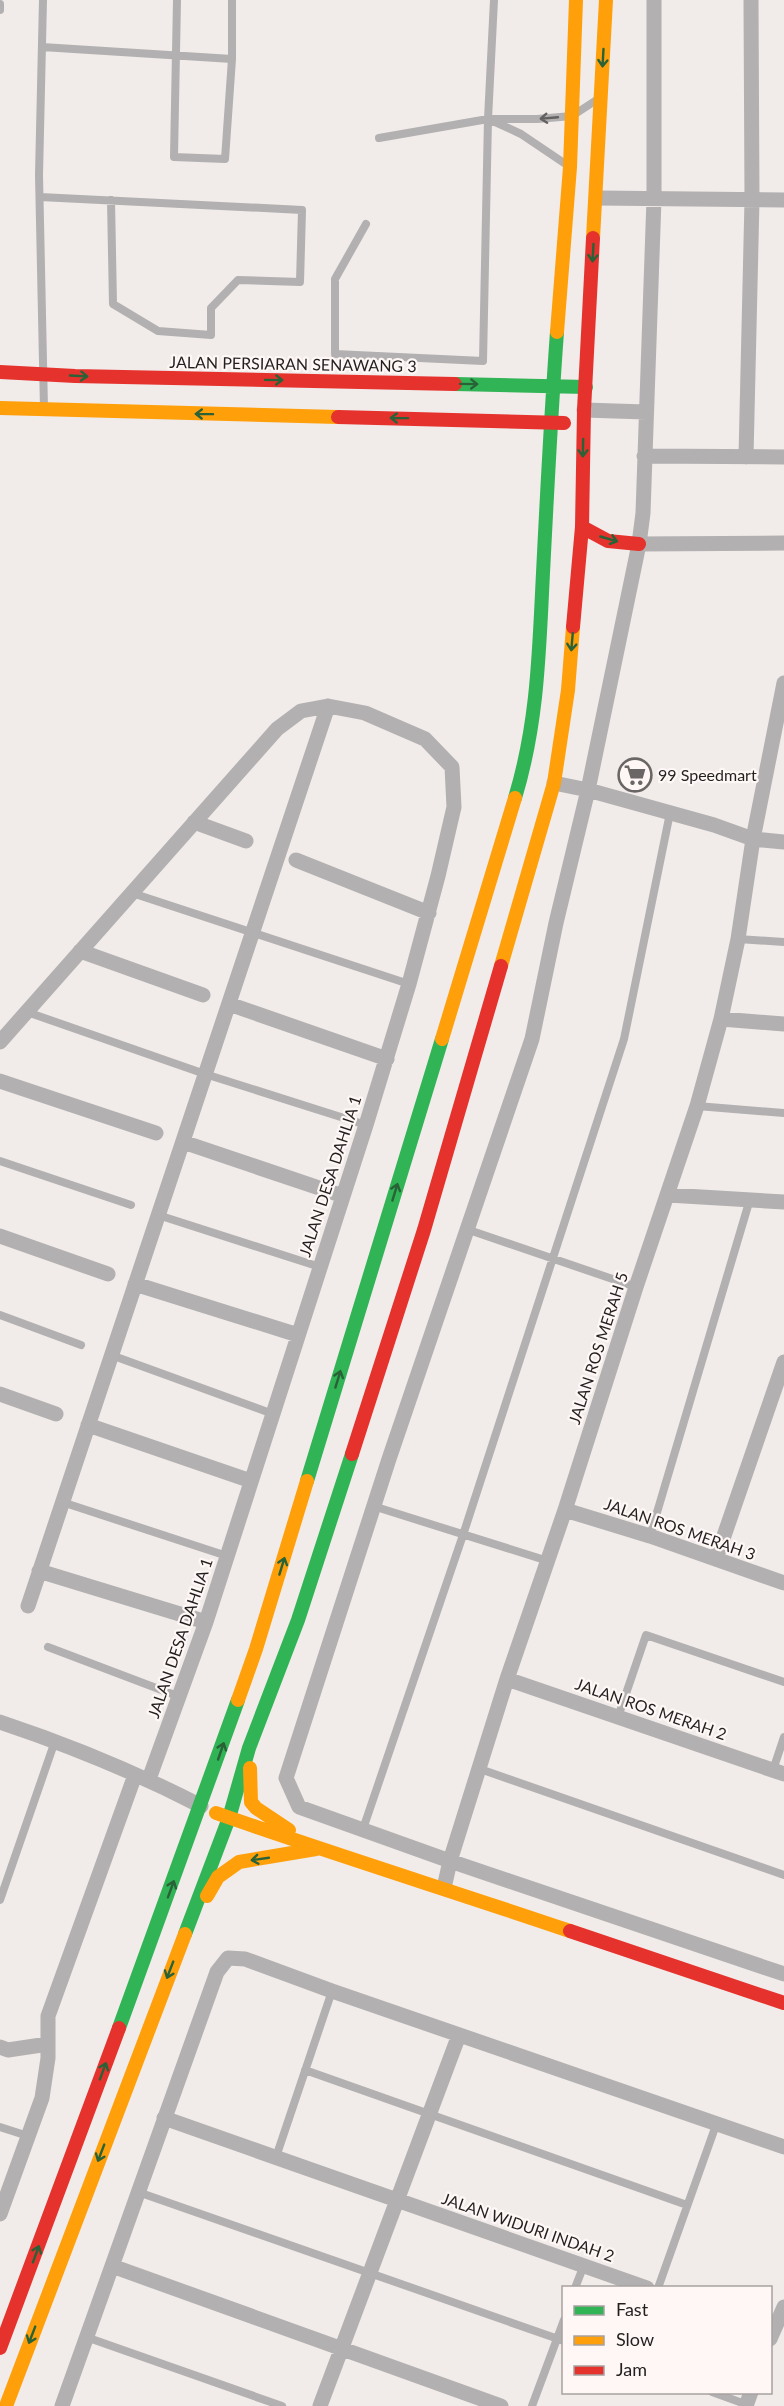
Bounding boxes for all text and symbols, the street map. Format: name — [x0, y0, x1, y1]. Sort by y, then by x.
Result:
one-way arrow — [598, 48, 609, 68]
one-way arrow — [539, 113, 559, 124]
one-way arrow — [588, 243, 599, 263]
street label: JALAN PERSIARAN SENAWANG 3 — [169, 352, 417, 375]
one-way arrow — [69, 370, 89, 381]
one-way arrow — [264, 374, 284, 386]
one-way arrow — [459, 379, 479, 390]
one-way arrow — [195, 408, 215, 419]
one-way arrow — [390, 413, 410, 424]
one-way arrow — [577, 437, 589, 457]
one-way arrow — [600, 534, 619, 545]
one-way arrow — [566, 632, 577, 652]
supermarket icon: 99 Speedmart — [617, 757, 653, 793]
place label: 99 Speedmart — [658, 765, 757, 784]
street label: JALAN DESA DAHLIA 1 — [294, 1093, 365, 1259]
one-way arrow — [390, 1183, 401, 1202]
street label: JALAN ROS MERAH 5 — [564, 1269, 631, 1426]
one-way arrow — [333, 1370, 344, 1389]
street label: JALAN ROS MERAH 3 — [602, 1494, 758, 1563]
street label: JALAN DESA DAHLIA 1 — [143, 1555, 216, 1721]
one-way arrow — [277, 1557, 288, 1576]
street label: JALAN ROS MERAH 2 — [573, 1674, 729, 1743]
one-way arrow — [216, 1742, 227, 1761]
one-way arrow — [251, 1854, 270, 1865]
one-way arrow — [166, 1880, 177, 1898]
one-way arrow — [164, 1960, 175, 1979]
one-way arrow — [98, 2063, 109, 2081]
one-way arrow — [95, 2143, 106, 2162]
street label: JALAN WIDURI INDAH 2 — [439, 2188, 617, 2265]
one-way arrow — [31, 2246, 42, 2264]
legend — [562, 2286, 772, 2394]
text: Fast — [616, 2298, 649, 2320]
one-way arrow — [26, 2325, 37, 2344]
text: Slow — [616, 2328, 654, 2350]
text: Jam — [616, 2358, 647, 2380]

